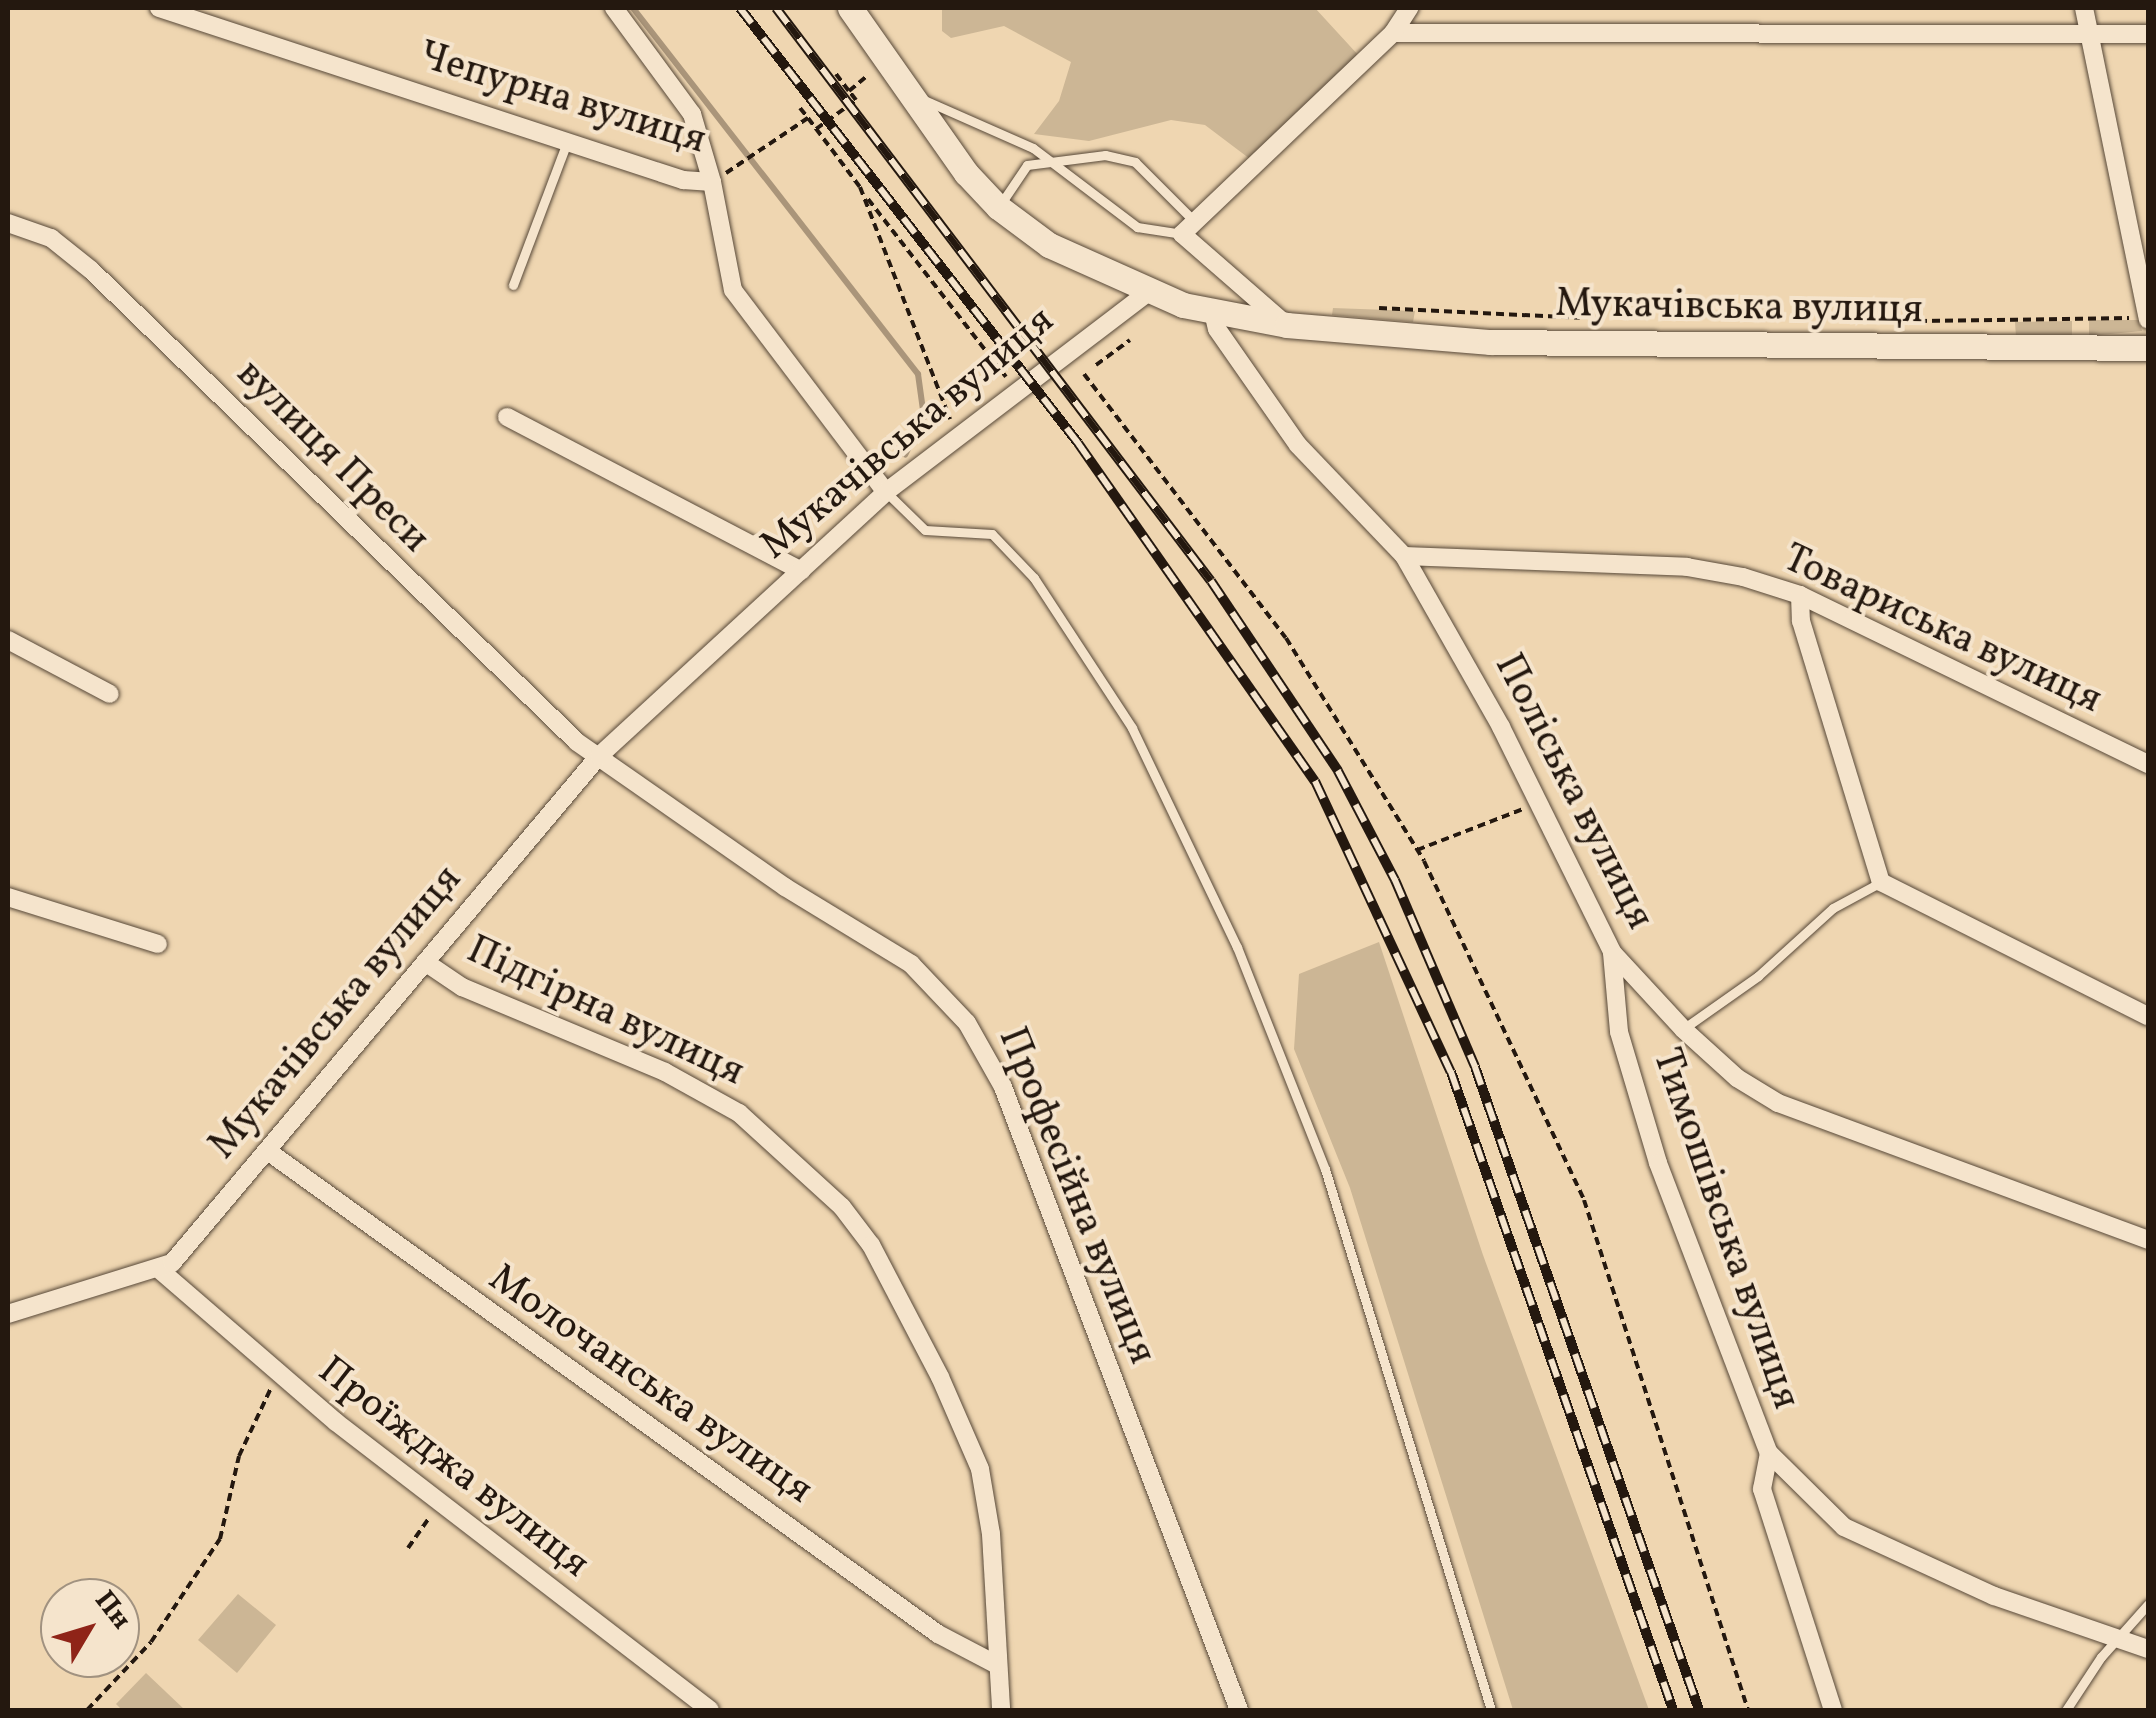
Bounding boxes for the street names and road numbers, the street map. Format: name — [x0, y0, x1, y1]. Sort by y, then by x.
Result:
street label: Чепурна вулиця — [413, 33, 711, 165]
street label: Мукачівська вулиця — [1555, 281, 1923, 335]
street label: Мукачівська вулиця — [752, 297, 1064, 571]
street label: вулиця Преси — [226, 351, 438, 563]
street label: Товариська вулиця — [1775, 535, 2109, 725]
street label: Поліська вулиця — [1483, 646, 1663, 938]
street label: Мукачівська вулиця — [199, 857, 473, 1169]
street label: Підгірна вулиця — [459, 927, 751, 1097]
street label: Професійна вулиця — [987, 1021, 1165, 1371]
street label: Тимошівська вулиця — [1641, 1043, 1809, 1415]
street label: Молочанська вулиця — [479, 1255, 821, 1515]
street label: Проїжджа вулиця — [308, 1347, 598, 1589]

